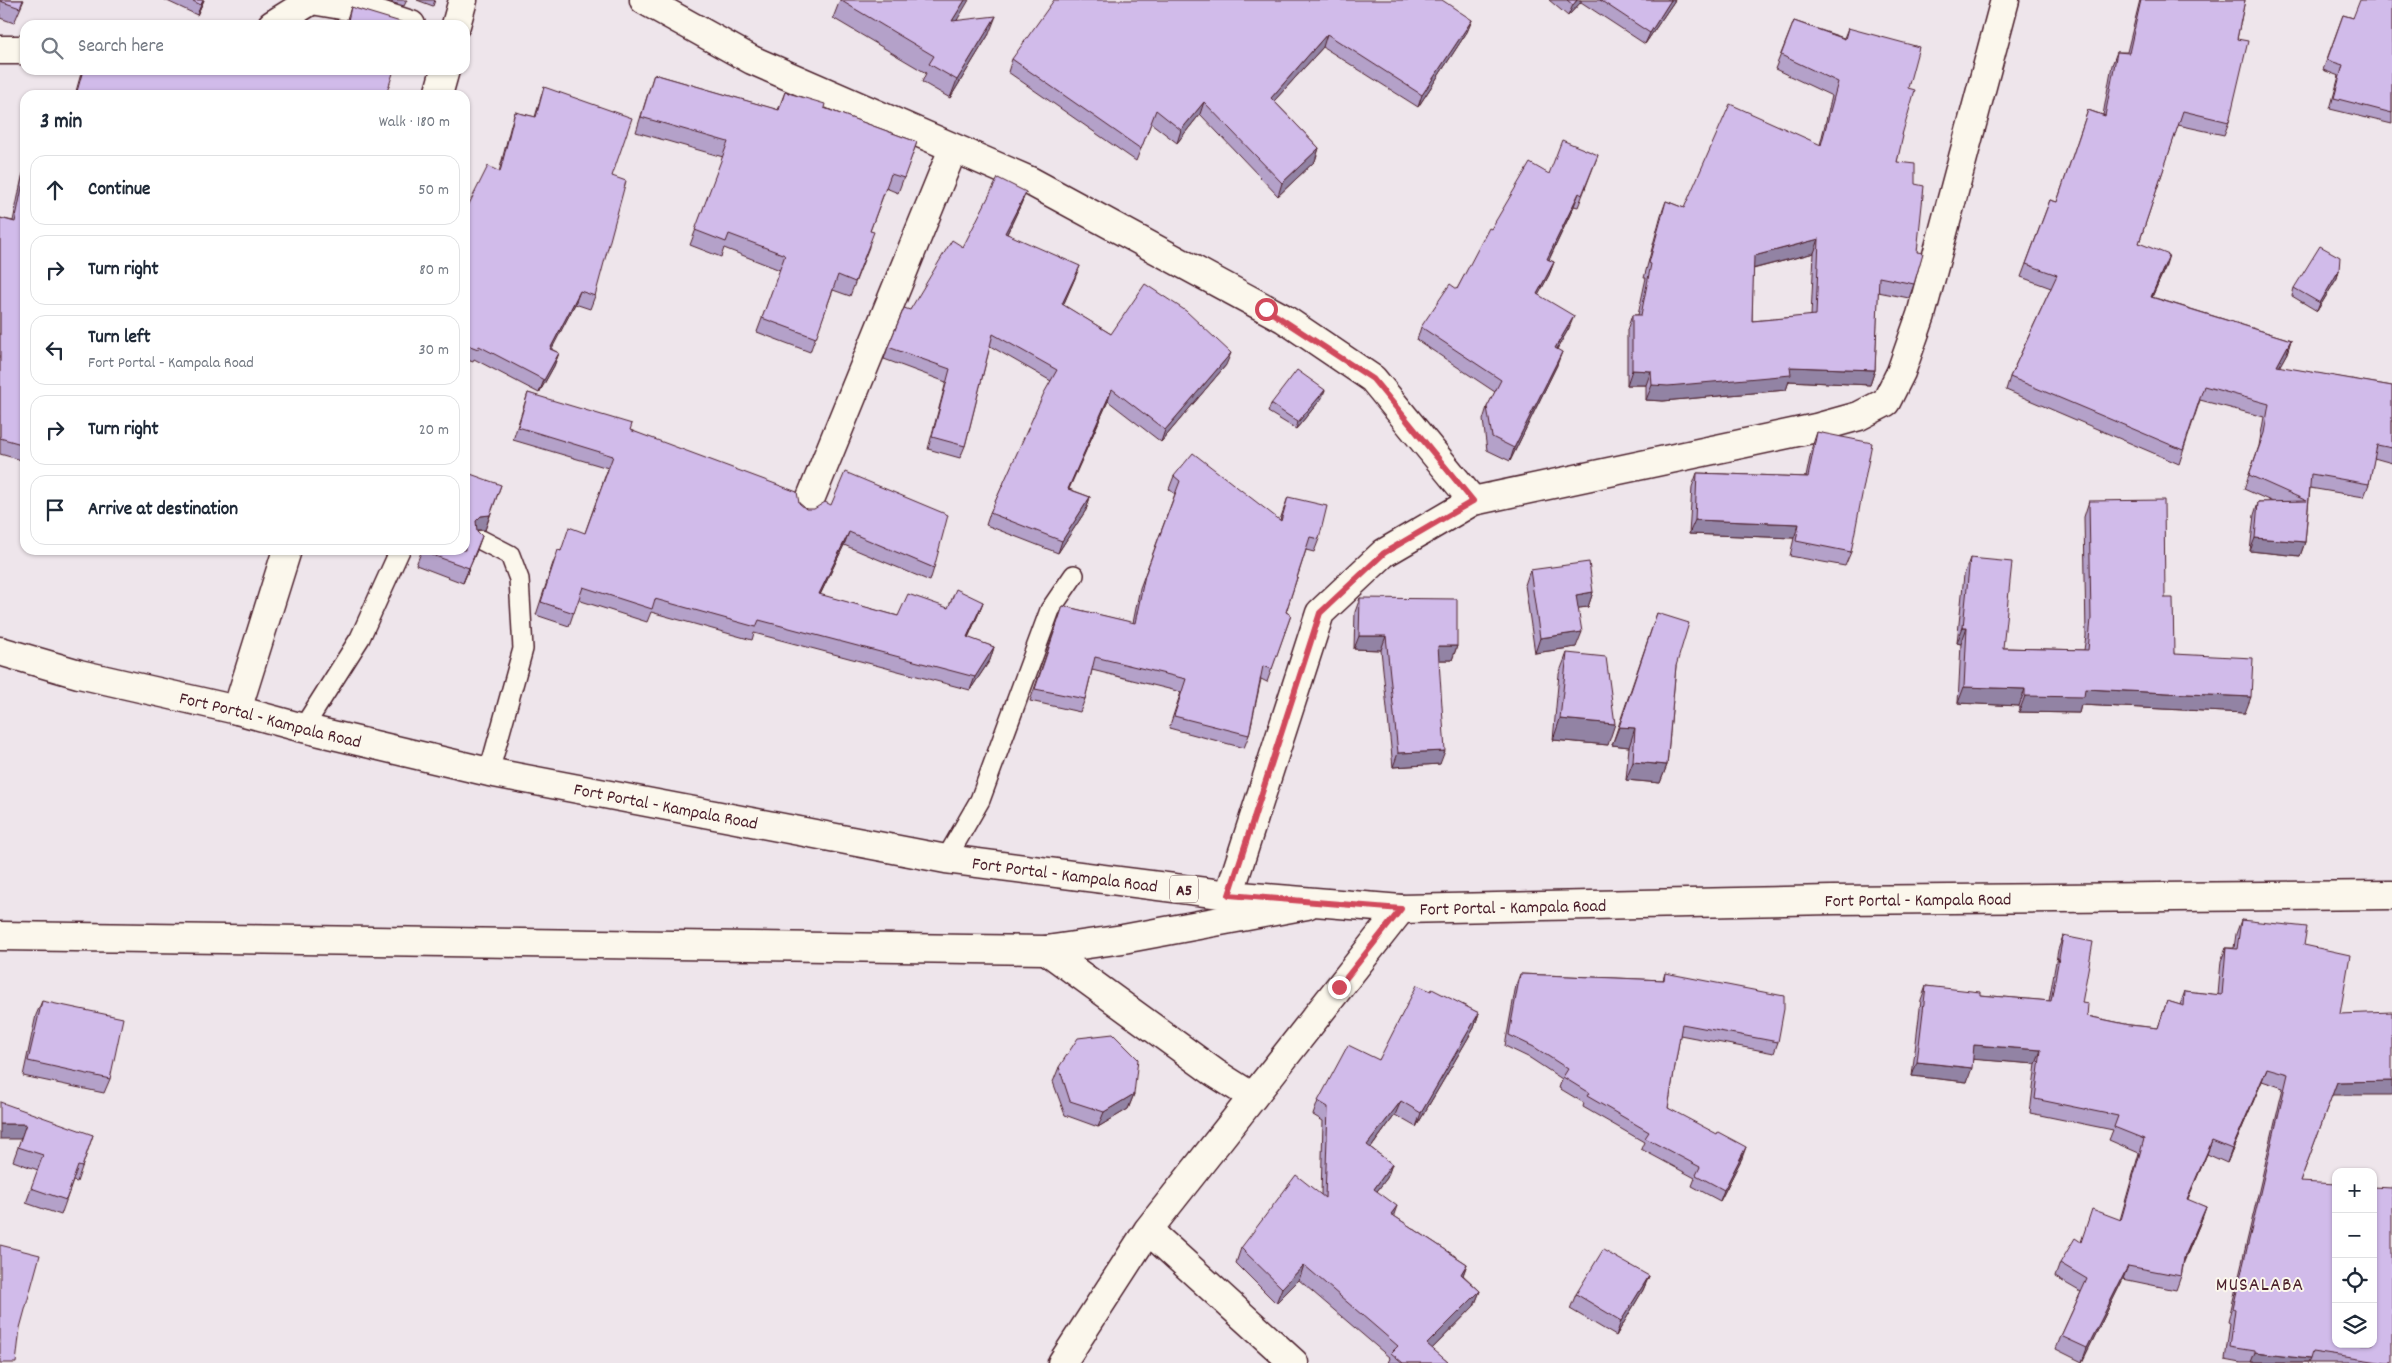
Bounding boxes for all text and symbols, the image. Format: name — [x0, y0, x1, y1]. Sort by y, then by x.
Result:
search box — [20, 20, 470, 75]
icon: search — [38, 34, 66, 62]
text: Search here — [78, 34, 164, 61]
text: 3 min — [40, 108, 82, 138]
text: Walk · 180 m — [379, 111, 450, 134]
icon: ahead — [41, 176, 69, 204]
text: Continue — [88, 177, 150, 204]
text: 50 m — [418, 179, 449, 202]
icon: right — [41, 256, 69, 284]
text: Turn right — [88, 257, 159, 284]
text: 80 m — [419, 259, 449, 282]
route start — [1255, 298, 1278, 321]
text: Turn left — [88, 325, 151, 352]
icon: left — [41, 336, 69, 364]
text: 30 m — [419, 339, 449, 362]
text: Fort Portal - Kampala Road — [88, 352, 254, 375]
icon: right — [41, 416, 69, 444]
text: Turn right — [88, 417, 159, 444]
text: 20 m — [419, 419, 449, 442]
icon: arrive — [41, 496, 69, 524]
text: Arrive at destination — [88, 497, 238, 524]
street label: Fort Portal - Kampala Road — [176, 687, 363, 756]
street label: Fort Portal - Kampala Road — [571, 778, 760, 838]
street label: Fort Portal - Kampala Road — [970, 852, 1159, 901]
road number: A5 — [1170, 876, 1198, 902]
street label: Fort Portal - Kampala Road — [1824, 888, 2011, 915]
street label: Fort Portal - Kampala Road — [1419, 895, 1607, 924]
route end — [1328, 976, 1351, 999]
map controls — [2332, 1168, 2377, 1348]
button: + — [2332, 1168, 2377, 1213]
button: − — [2332, 1213, 2377, 1258]
button: locate — [2332, 1258, 2377, 1303]
district label: MUSALABA — [2216, 1272, 2304, 1300]
button: layers — [2332, 1303, 2377, 1348]

